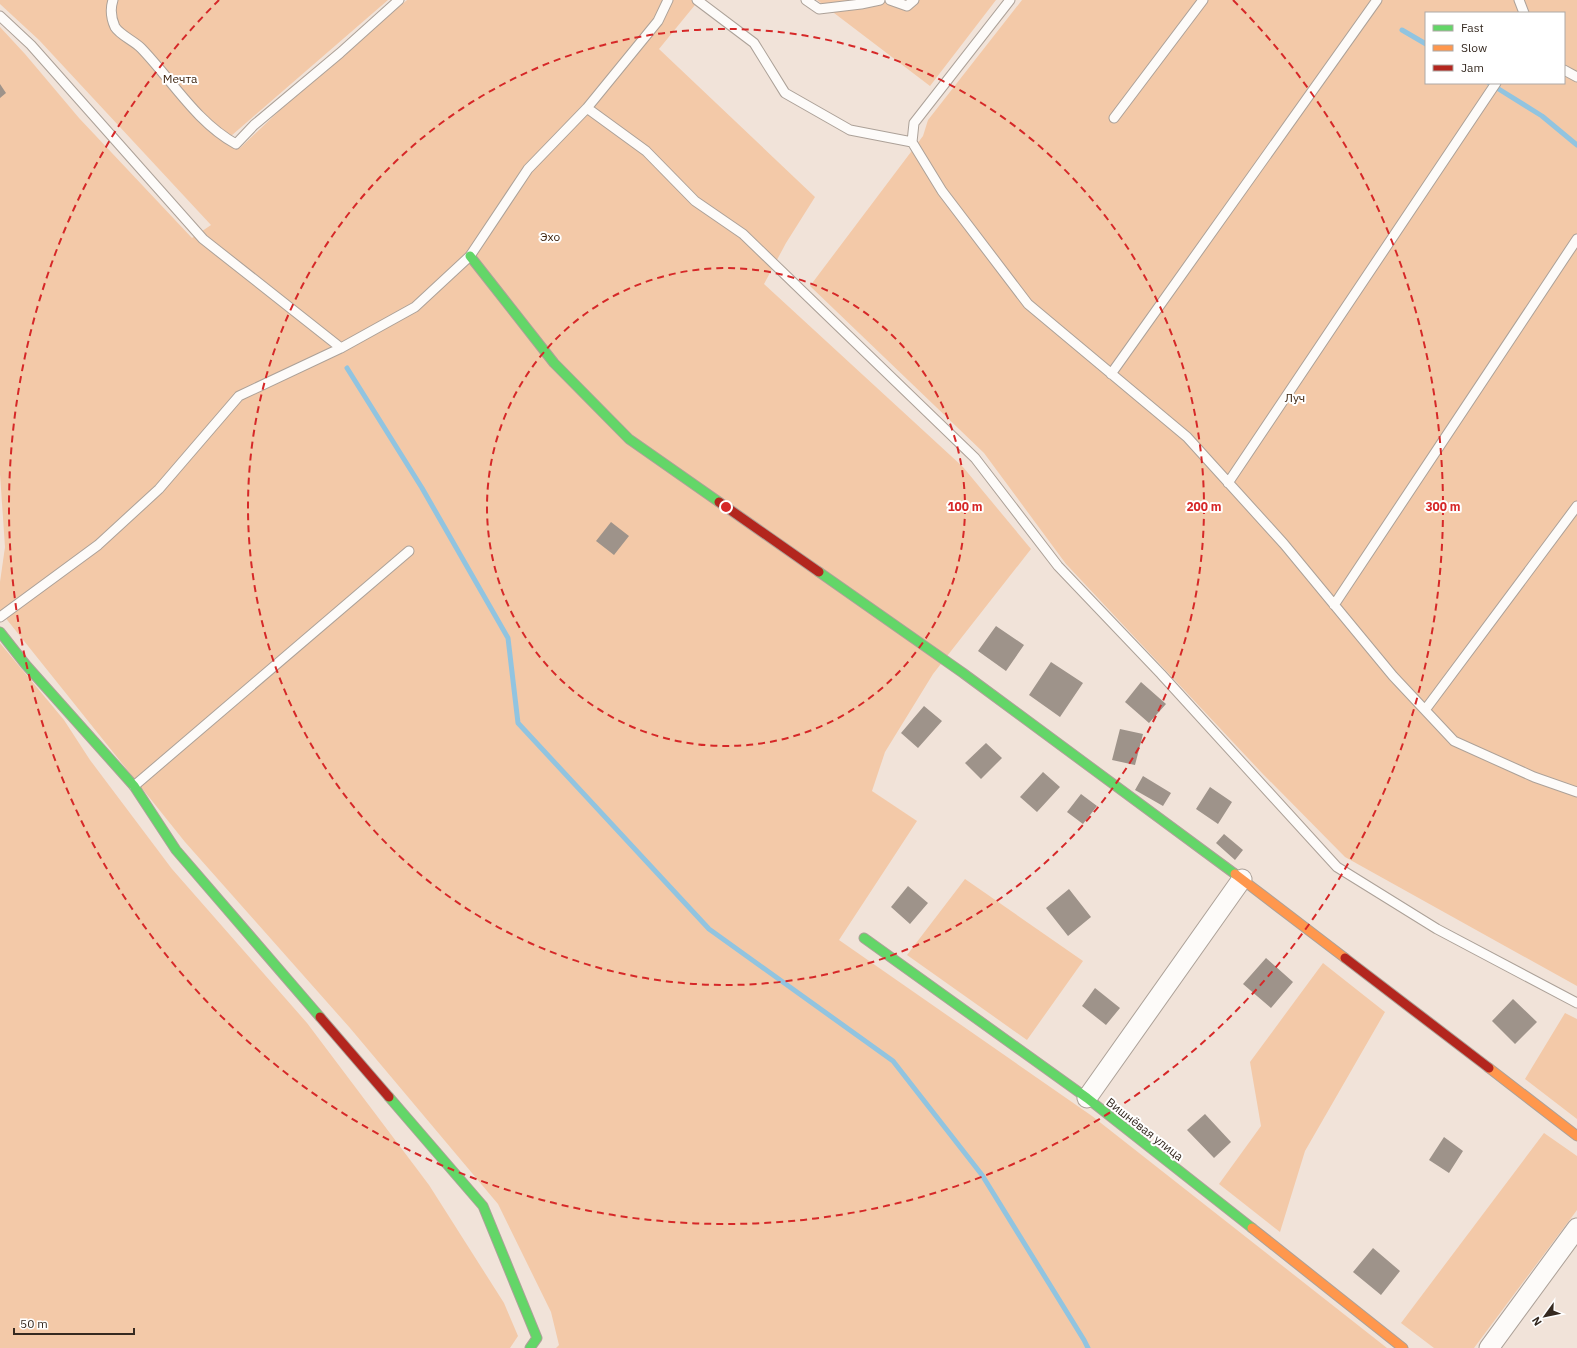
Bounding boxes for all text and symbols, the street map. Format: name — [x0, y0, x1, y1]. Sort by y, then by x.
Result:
legend — [1425, 12, 1565, 84]
text: Fast — [1461, 20, 1484, 35]
text: Slow — [1461, 40, 1487, 55]
text: Jam — [1461, 60, 1484, 75]
park label: Мечта — [163, 71, 198, 86]
park label: Эхо — [540, 229, 560, 244]
park label: Луч — [1285, 390, 1305, 405]
text: 100 m — [947, 499, 983, 514]
text: 200 m — [1186, 499, 1222, 514]
text: 300 m — [1425, 499, 1461, 514]
centre of rings — [719, 500, 733, 514]
street label: Вишнёвая улица — [1103, 1094, 1187, 1164]
north arrow — [1525, 1296, 1565, 1336]
scale bar — [14, 1310, 134, 1336]
text: N — [1529, 1314, 1545, 1329]
text: 50 m — [20, 1316, 48, 1331]

